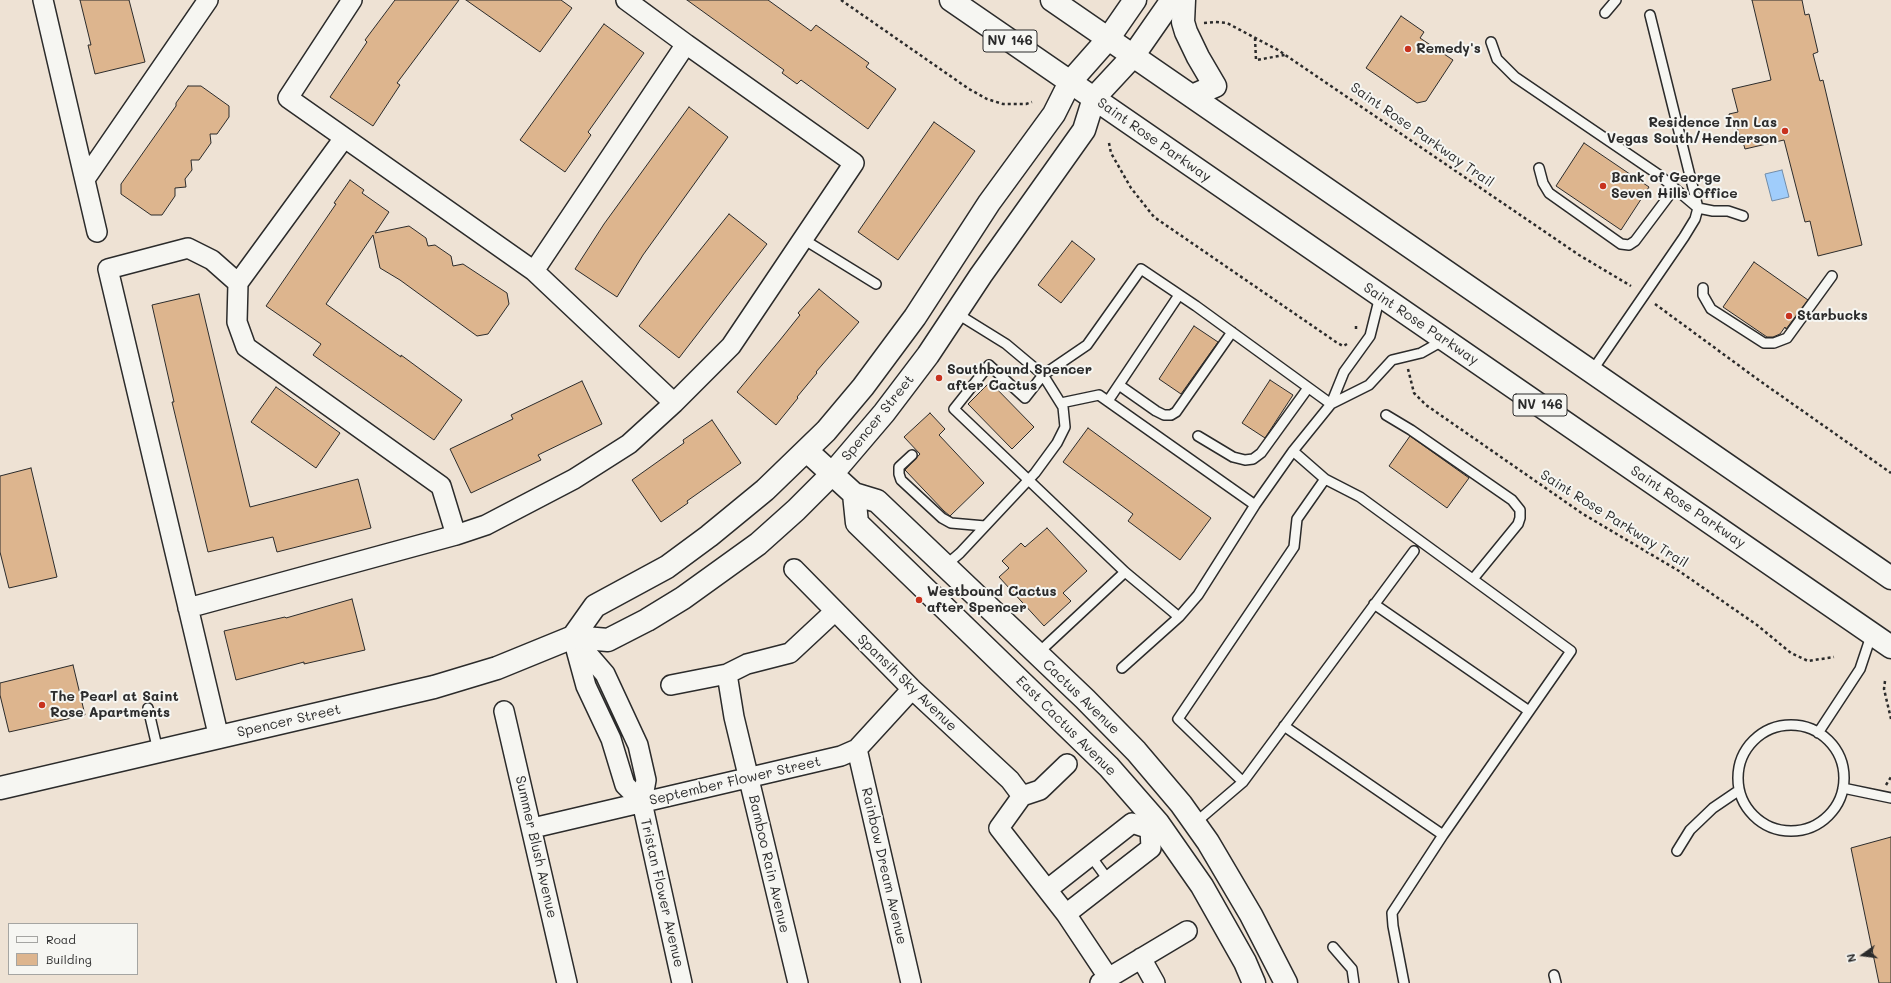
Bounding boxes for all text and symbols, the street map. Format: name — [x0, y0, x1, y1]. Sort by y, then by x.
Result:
road number: NV 146 — [983, 30, 1037, 52]
place label: Remedy's — [1416, 41, 1481, 57]
marker: Remedy's — [1403, 44, 1413, 54]
street label: Saint Rose Parkway Trail — [1347, 79, 1497, 191]
street label: Saint Rose Parkway — [1094, 94, 1214, 186]
place label: Residence Inn Las Vegas South/Henderson — [1607, 115, 1777, 148]
marker: Residence Inn Las Vegas South/Henderson — [1780, 126, 1790, 136]
place label: Bank of George Seven Hills Office — [1611, 170, 1738, 202]
marker: Bank of George Seven Hills Office — [1598, 181, 1608, 191]
street label: Saint Rose Parkway — [1360, 279, 1482, 369]
place label: Starbucks — [1797, 308, 1868, 324]
marker: Starbucks — [1784, 311, 1794, 321]
place label: Southbound Spencer after Cactus — [947, 362, 1092, 394]
street label: Spencer Street — [838, 372, 918, 464]
marker: Southbound Spencer after Cactus — [934, 373, 944, 383]
road number: NV 146 — [1513, 394, 1567, 416]
street label: Saint Rose Parkway — [1627, 462, 1749, 552]
street label: Saint Rose Parkway Trail — [1537, 467, 1691, 571]
place label: Westbound Cactus after Spencer — [927, 584, 1057, 616]
marker: Westbound Cactus after Spencer — [914, 595, 924, 605]
street label: Spansih Sky Avenue — [854, 631, 960, 735]
street label: Cactus Avenue — [1039, 656, 1123, 738]
street label: East Cactus Avenue — [1012, 672, 1120, 780]
place label: The Pearl at Saint Rose Apartments — [50, 689, 179, 722]
marker: The Pearl at Saint Rose Apartments — [37, 700, 47, 710]
street label: Spencer Street — [236, 701, 342, 741]
street label: September Flower Street — [648, 753, 822, 809]
street label: Summer Blush Avenue — [511, 774, 561, 920]
street label: Rainbow Dream Avenue — [858, 786, 910, 946]
street label: Bamboo Rain Avenue — [745, 793, 793, 935]
street label: Tristan Flower Avenue — [637, 817, 687, 969]
legend — [8, 923, 138, 975]
text: Road — [46, 931, 76, 947]
north arrow — [1843, 935, 1883, 975]
text: Building — [46, 951, 92, 967]
text: N — [1843, 952, 1859, 964]

